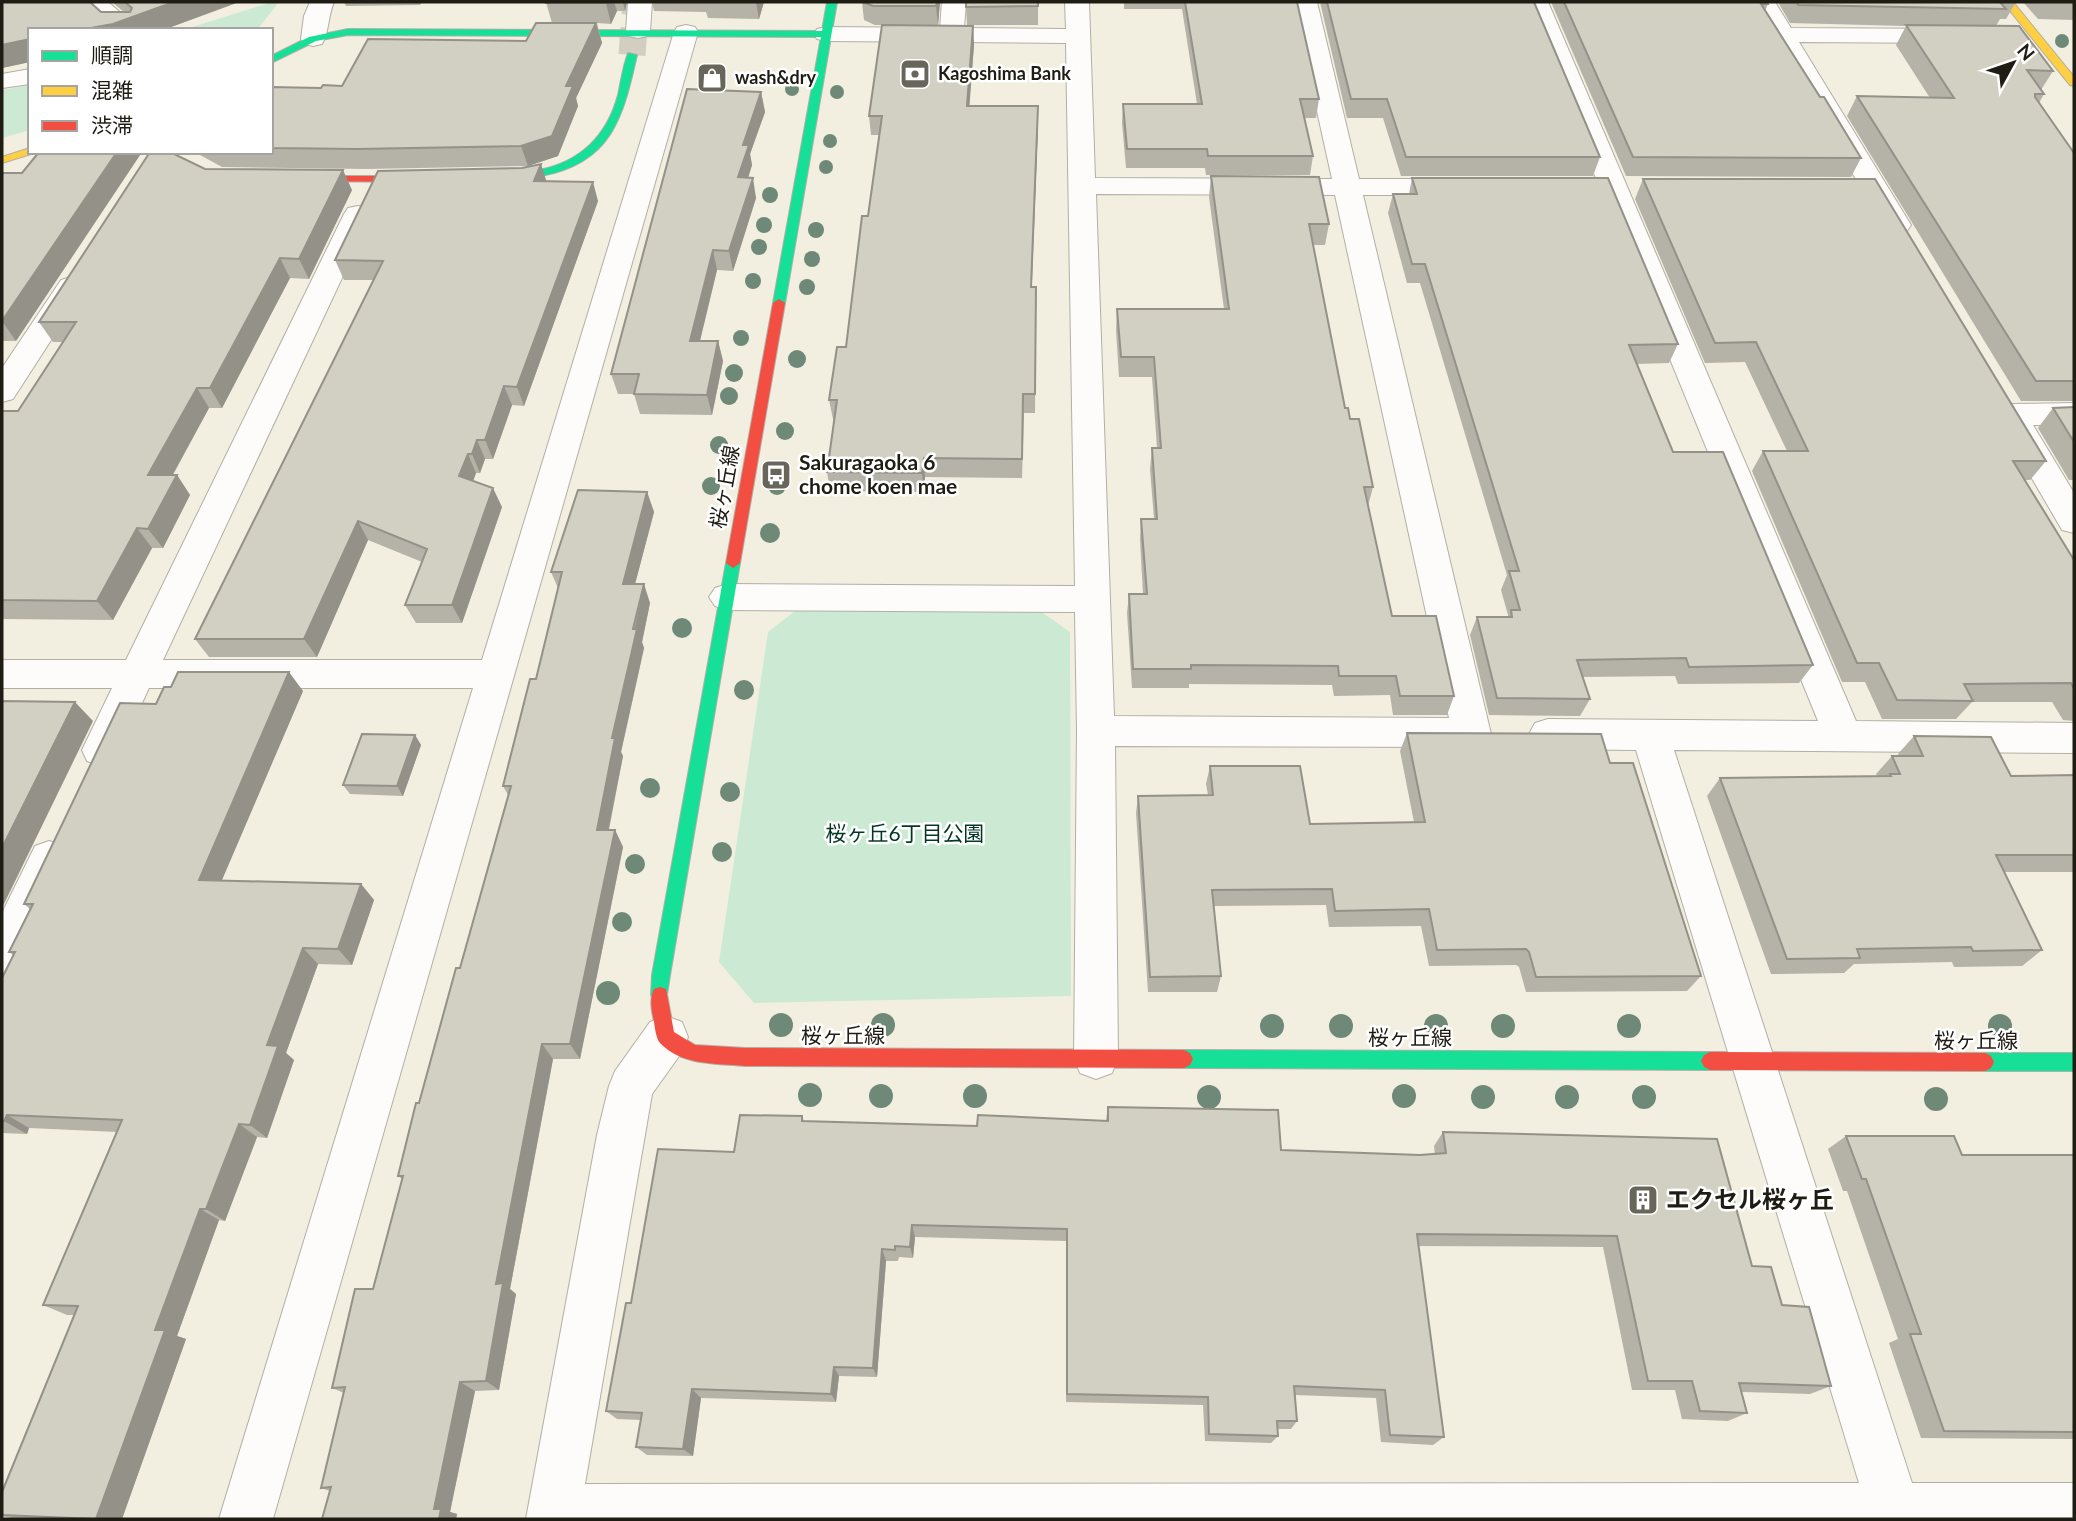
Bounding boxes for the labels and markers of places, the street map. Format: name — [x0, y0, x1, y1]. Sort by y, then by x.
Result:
bank icon: Kagoshima Bank — [898, 57, 932, 91]
shop icon: wash&dry — [695, 61, 729, 95]
place label: Kagoshima Bank — [938, 62, 1071, 84]
place label: wash&dry — [735, 66, 816, 88]
place label: Sakuragaoka 6 chome koen mae — [799, 449, 957, 498]
bus stop icon: Sakuragaoka 6 chome koen mae — [759, 458, 793, 492]
building icon: エクセル桜ヶ丘 — [1626, 1183, 1660, 1217]
place label: エクセル桜ヶ丘 — [1666, 1184, 1834, 1213]

